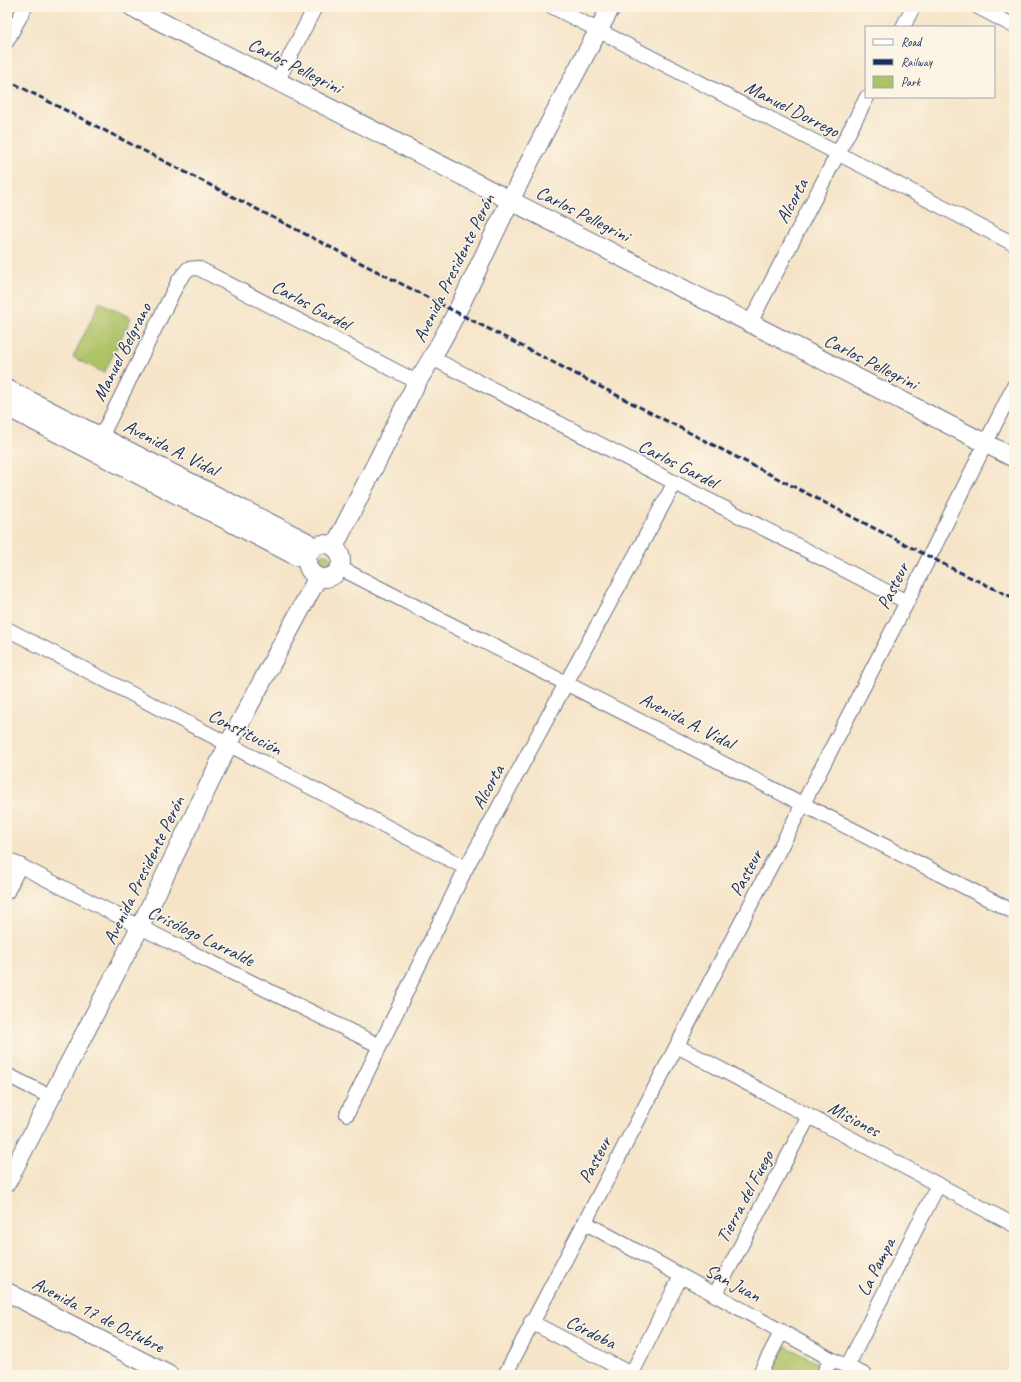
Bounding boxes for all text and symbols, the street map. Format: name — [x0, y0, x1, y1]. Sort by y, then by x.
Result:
legend — [865, 26, 995, 98]
street label: Carlos Pellegrini — [244, 32, 348, 101]
text: Road — [901, 34, 923, 50]
text: Railway — [901, 54, 933, 70]
text: Park — [901, 74, 922, 90]
street label: Manuel Dorrego — [741, 75, 844, 144]
street label: Alcorta — [770, 173, 814, 227]
street label: Carlos Pellegrini — [532, 180, 636, 249]
street label: Avenida Presidente Perón — [408, 190, 501, 346]
street label: Carlos Gardel — [267, 274, 358, 338]
street label: Manuel Belgrano — [87, 298, 158, 405]
street label: Carlos Pellegrini — [820, 328, 924, 397]
street label: Avenida A. Vidal — [120, 414, 226, 484]
street label: Carlos Gardel — [634, 434, 725, 496]
street label: Pasteur — [871, 557, 916, 613]
street label: Avenida A. Vidal — [636, 687, 742, 757]
street label: Constitución — [204, 703, 286, 761]
street label: Alcorta — [466, 759, 511, 813]
street label: Avenida Presidente Perón — [98, 792, 191, 948]
street label: Pasteur — [724, 844, 769, 900]
street label: Crisólogo Larralde — [144, 900, 260, 973]
street label: Misiones — [824, 1095, 885, 1143]
street label: Pasteur — [573, 1131, 618, 1187]
street label: Tierra del Fuego — [711, 1145, 780, 1247]
street label: La Pampa — [851, 1232, 902, 1300]
street label: San Juan — [701, 1258, 765, 1308]
street label: Avenida 17 de Octubre — [28, 1272, 169, 1359]
street label: Córdoba — [562, 1309, 621, 1355]

